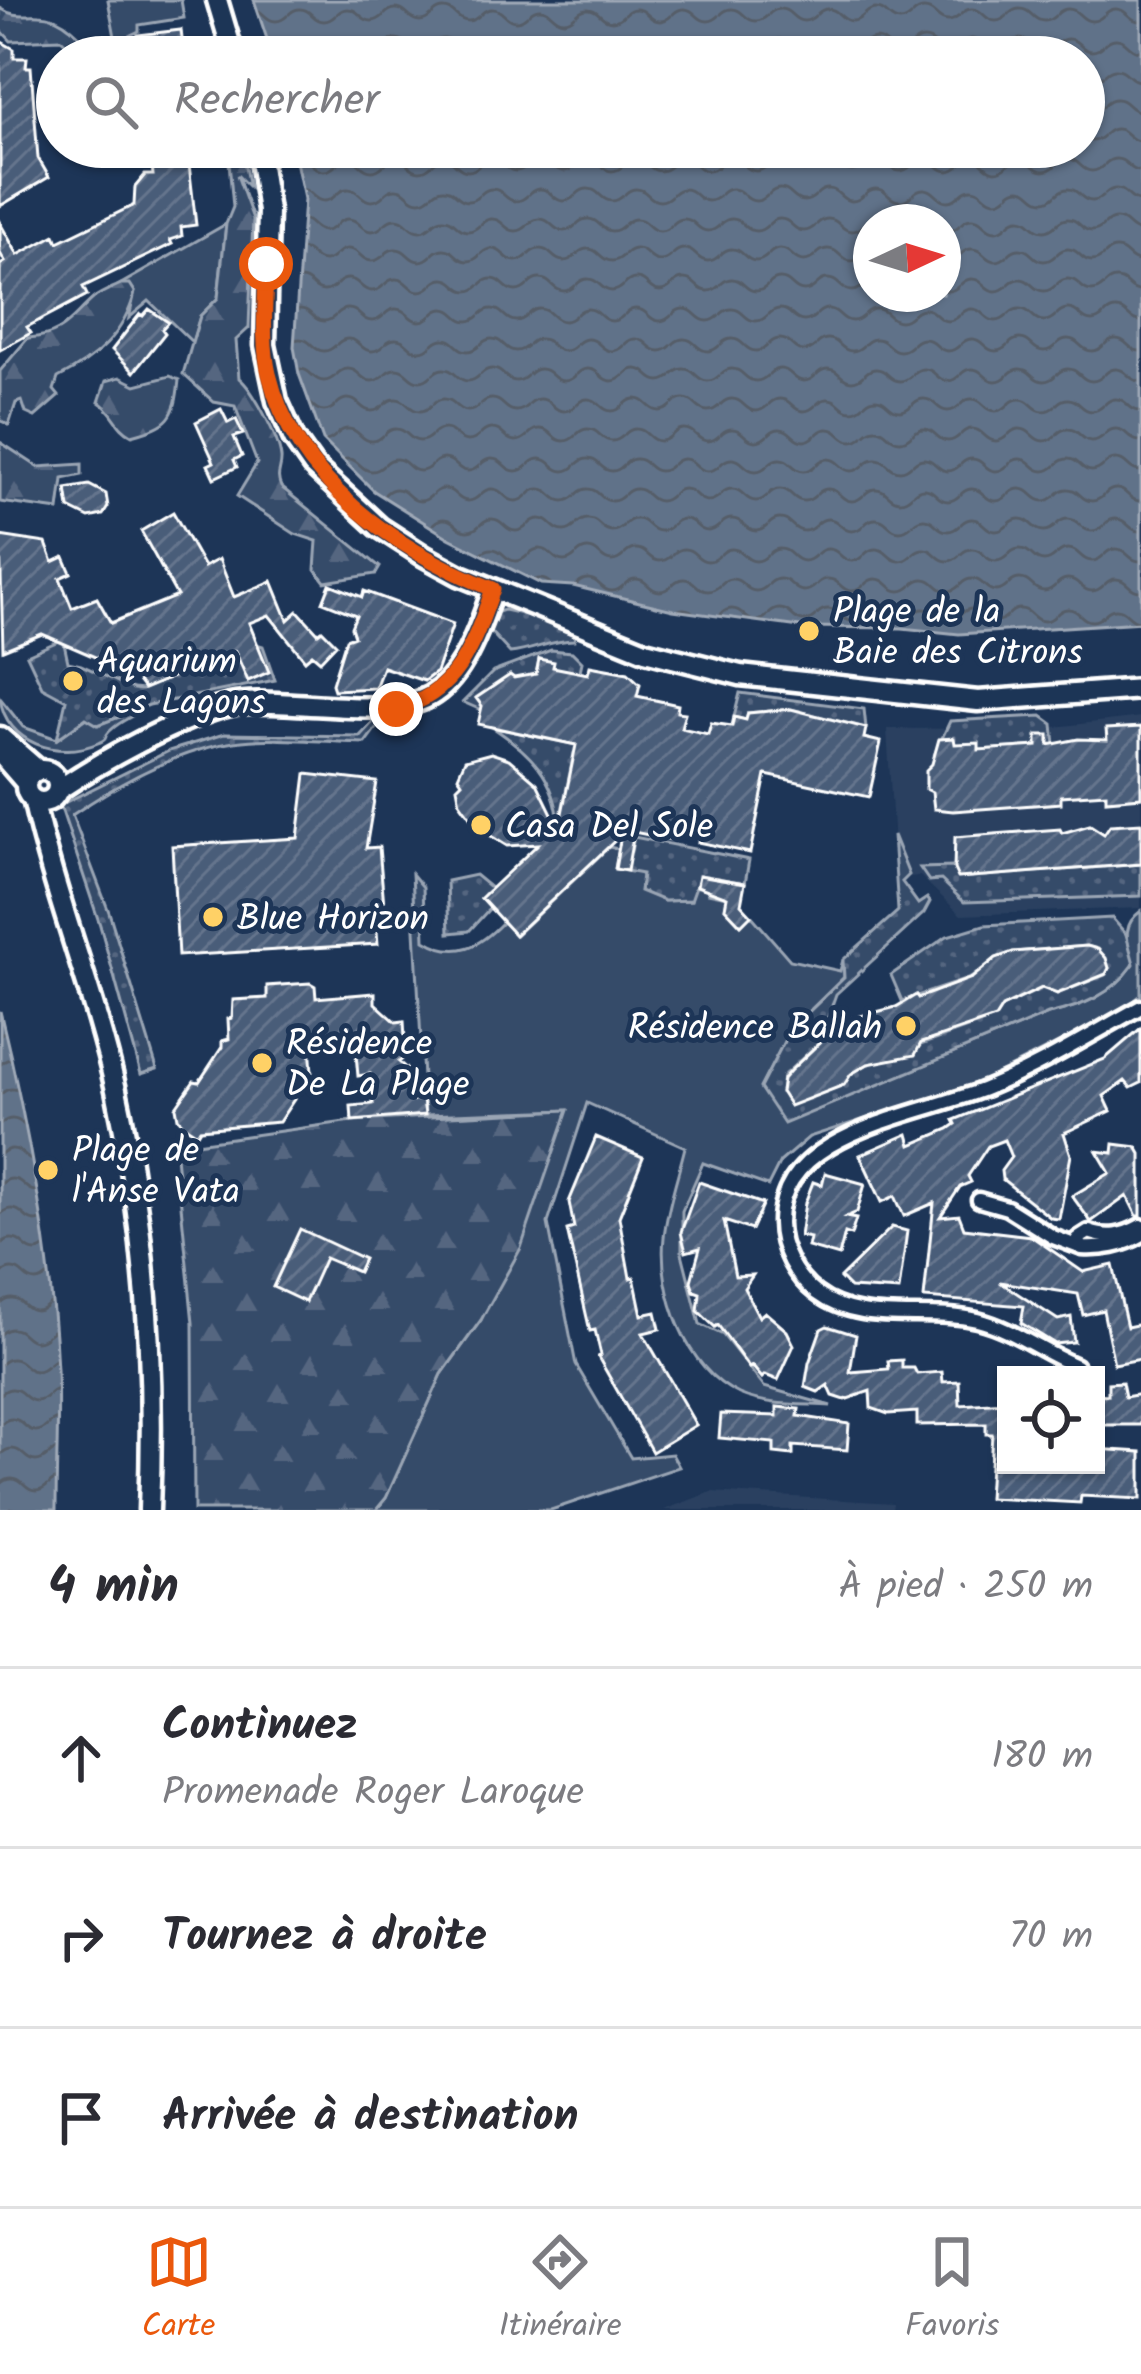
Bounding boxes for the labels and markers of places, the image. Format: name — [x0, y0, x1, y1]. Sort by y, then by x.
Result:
place label: Plage de la Baie des Citrons — [833, 585, 1083, 683]
marker: Plage de la Baie des Citrons — [796, 618, 822, 644]
place label: Aquarium des Lagons — [97, 635, 265, 733]
marker: Aquarium des Lagons — [60, 668, 86, 694]
place label: Casa Del Sole — [505, 800, 713, 857]
marker: Casa Del Sole — [468, 812, 494, 838]
place label: Blue Horizon — [237, 892, 429, 949]
marker: Blue Horizon — [200, 904, 226, 930]
place label: Résidence Ballah — [628, 1001, 882, 1058]
marker: Résidence Ballah — [893, 1013, 919, 1039]
place label: Résidence De La Plage — [286, 1017, 469, 1115]
marker: Résidence De La Plage — [249, 1050, 275, 1076]
place label: Plage de l'Anse Vata — [72, 1124, 240, 1222]
marker: Plage de l'Anse Vata — [35, 1157, 61, 1183]

